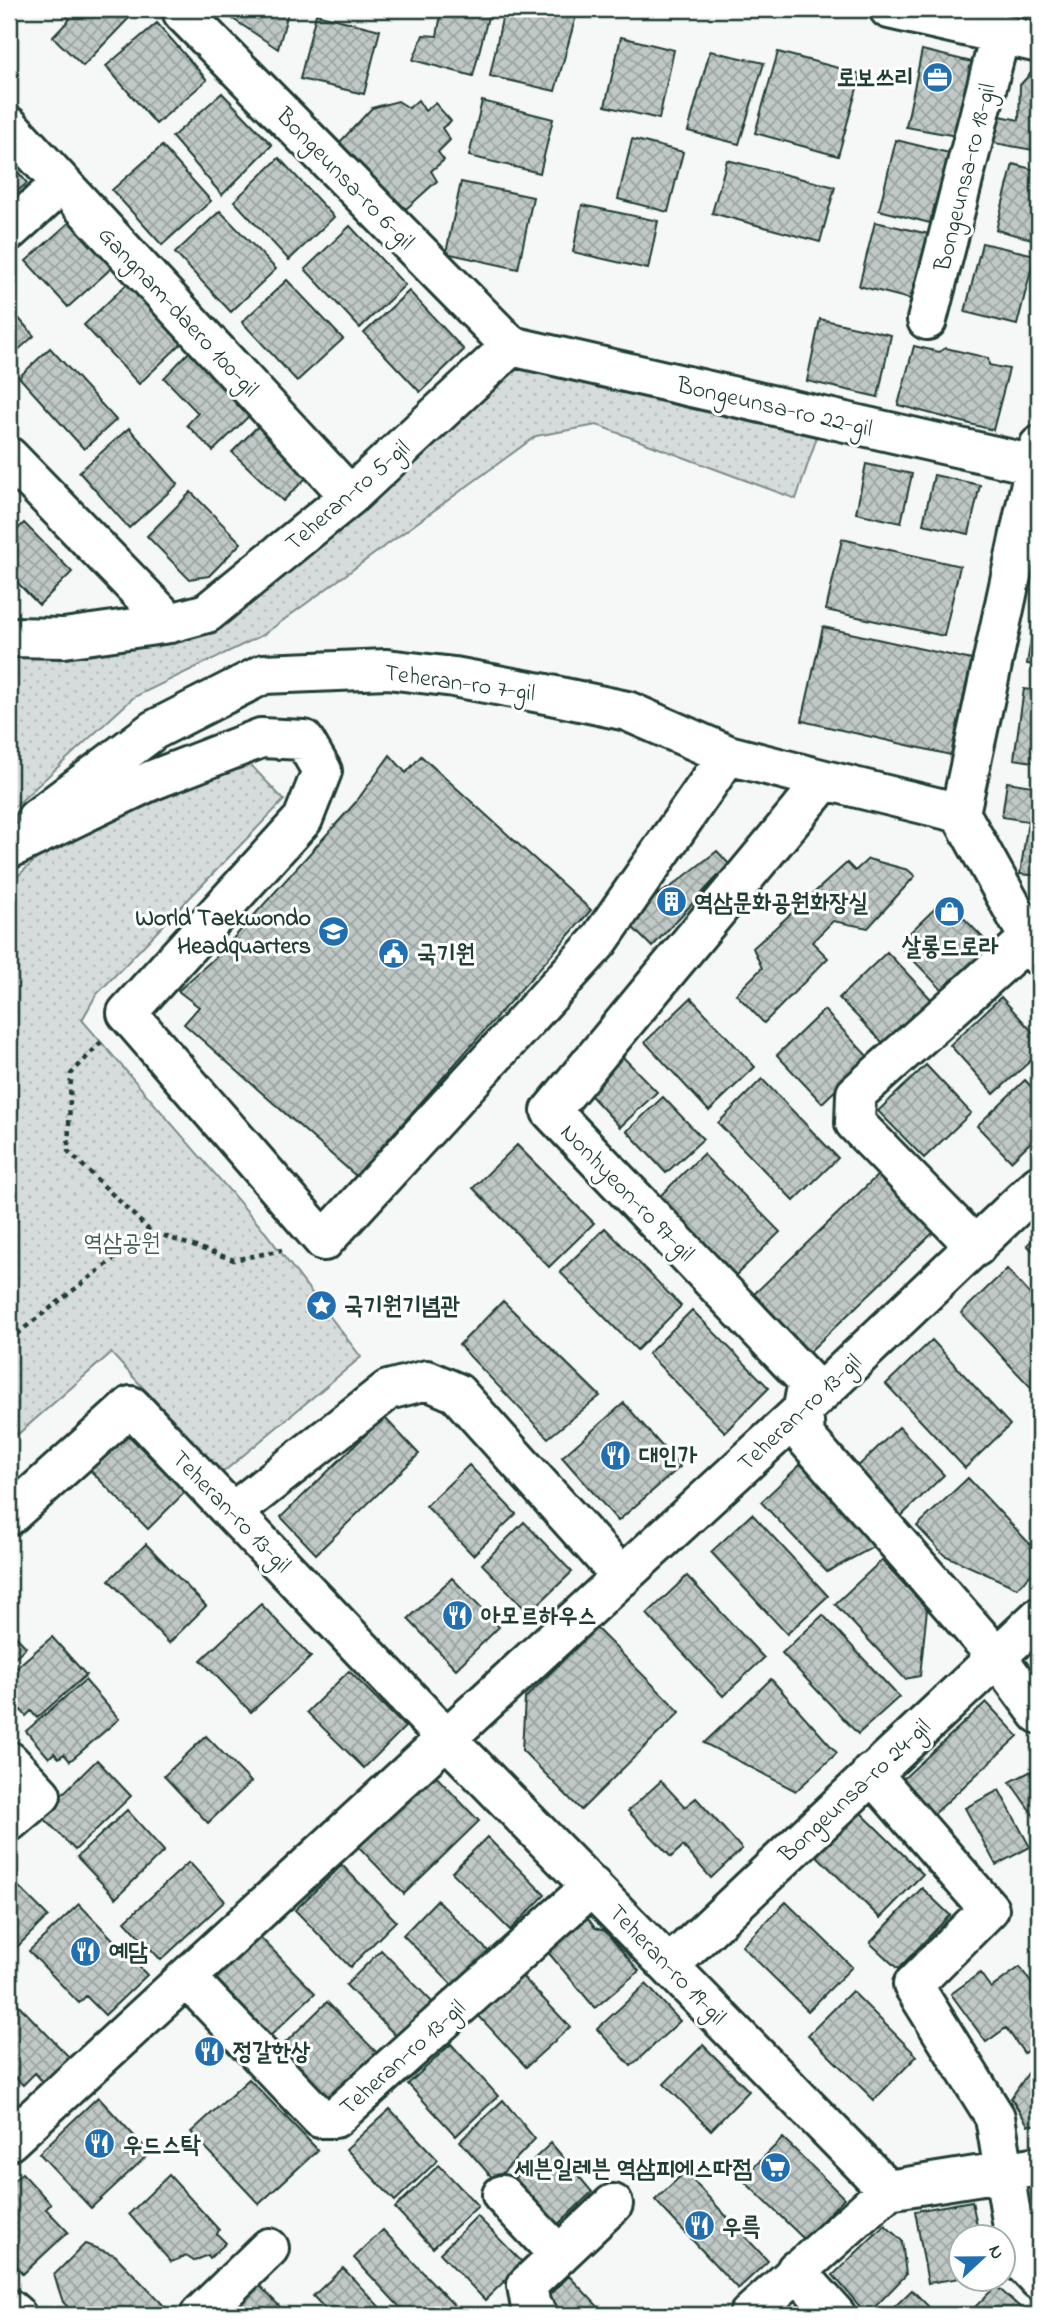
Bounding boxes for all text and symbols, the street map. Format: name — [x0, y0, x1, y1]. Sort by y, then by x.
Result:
office icon: 로보쓰리 — [920, 60, 954, 94]
place label: 로보쓰리 — [837, 62, 914, 97]
street label: Bongeunsa-ro 18-gil — [926, 80, 1007, 276]
street label: Bongeunsa-ro 6-gil — [266, 100, 422, 259]
street label: Gangnam-daero 100-gil — [88, 219, 266, 406]
street label: Bongeunsa-ro 22-gil — [672, 369, 876, 448]
street label: Teheran-ro 5-gil — [278, 433, 419, 561]
street label: Teheran-ro 7-gil — [382, 657, 537, 712]
building icon: 역삼문화공원화장실 — [654, 885, 688, 919]
place label: 역삼문화공원화장실 — [694, 887, 869, 922]
shop icon: 살롱드로라 — [933, 895, 967, 929]
place label: World Taekwondo Headquarters — [135, 902, 311, 965]
school or university icon: World Taekwondo Headquarters — [317, 914, 351, 948]
place label: 살롱드로라 — [902, 931, 999, 966]
public building icon: 국기원 — [377, 936, 411, 970]
place label: 국기원 — [417, 938, 475, 973]
street label: Nonhyeon-ro 97-gil — [550, 1117, 701, 1272]
park label: 역삼공원 — [83, 1227, 161, 1262]
place icon: 국기원기념관 — [304, 1288, 338, 1322]
place label: 국기원기념관 — [344, 1290, 461, 1325]
street label: Teheran-ro 13-gil — [730, 1347, 871, 1481]
restaurant icon: 대인가 — [599, 1438, 633, 1472]
place label: 대인가 — [639, 1440, 698, 1475]
street label: Teheran-ro 13-gil — [162, 1443, 298, 1582]
restaurant icon: 아모르하우스 — [441, 1598, 475, 1632]
place label: 아모르하우스 — [481, 1600, 597, 1635]
street label: Bongeunsa-ro 24-gil — [771, 1712, 940, 1873]
street label: Teheran-ro 19-gil — [599, 1897, 733, 2034]
restaurant icon: 예담 — [69, 1934, 103, 1968]
place label: 예담 — [109, 1936, 148, 1971]
street label: Teheran-ro 13-gil — [333, 1992, 475, 2125]
restaurant icon: 정갈한상 — [193, 2034, 227, 2068]
place label: 정갈한상 — [233, 2036, 311, 2071]
restaurant icon: 우드스탁 — [83, 2127, 117, 2161]
place label: 우드스탁 — [123, 2129, 201, 2164]
supermarket icon: 세븐일레븐 역삼피에스따점 — [758, 2151, 792, 2185]
place label: 세븐일레븐 역삼피에스따점 — [513, 2153, 752, 2188]
restaurant icon: 우륵 — [682, 2209, 716, 2243]
place label: 우륵 — [722, 2211, 761, 2246]
north arrow — [946, 2222, 1016, 2292]
text: N — [981, 2242, 1010, 2264]

